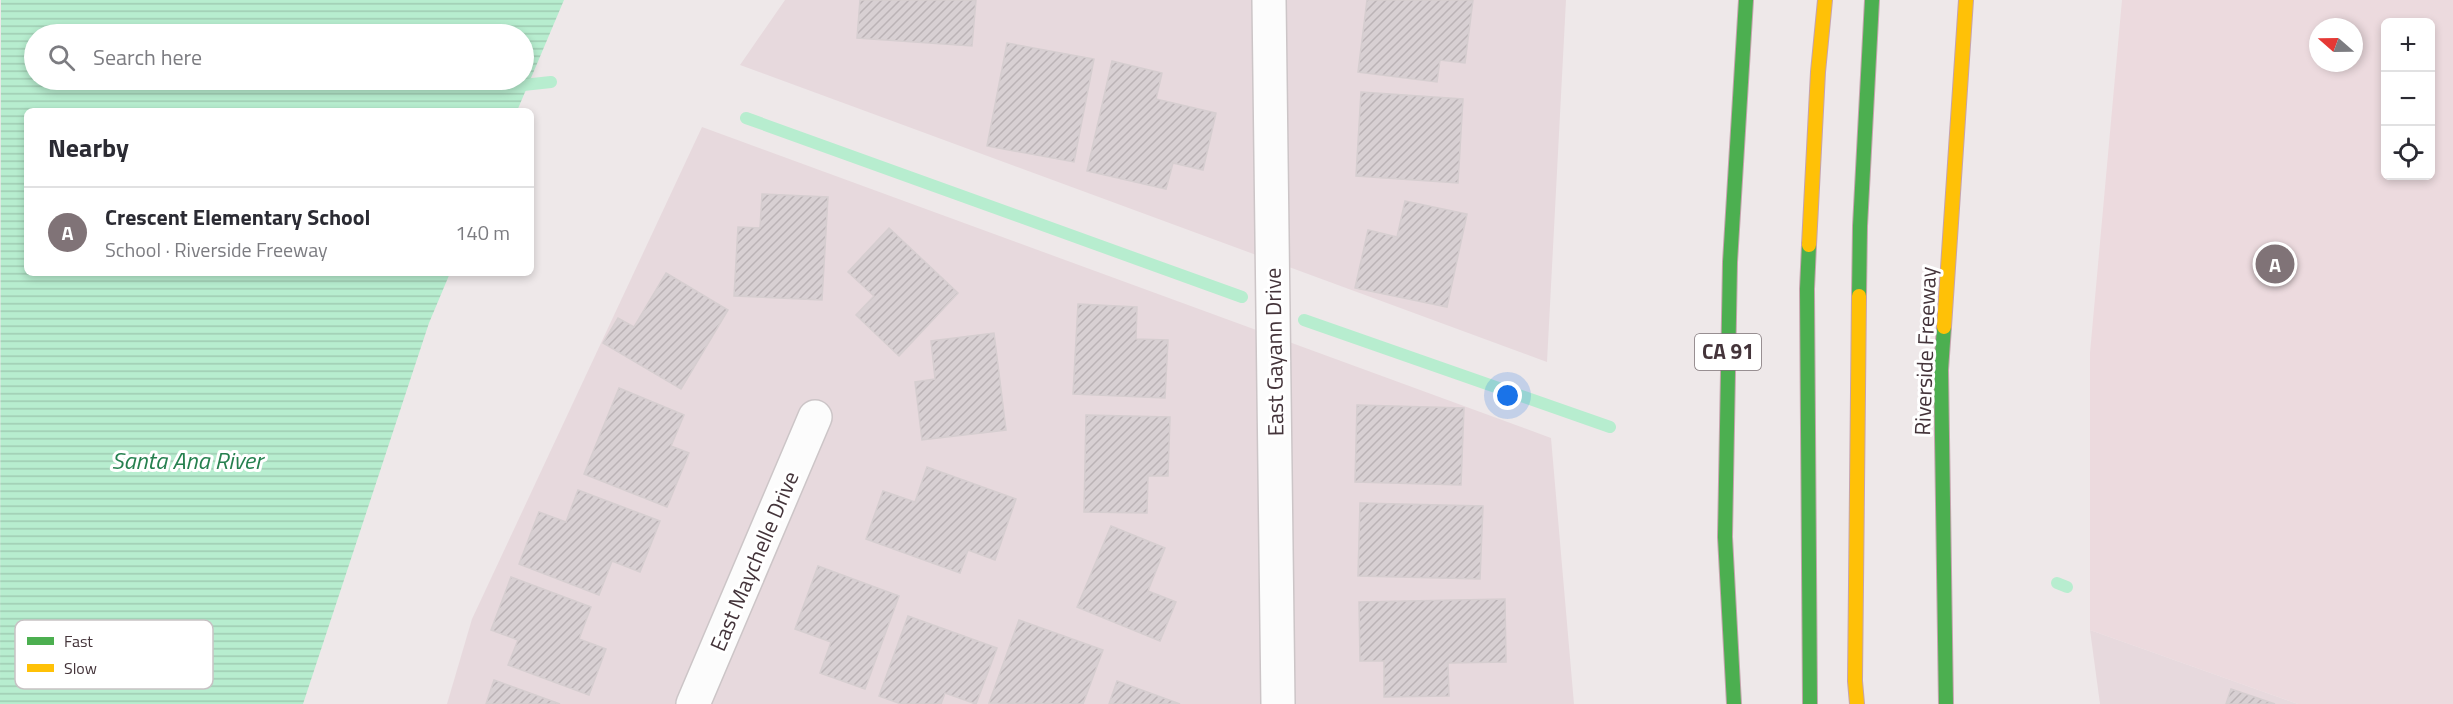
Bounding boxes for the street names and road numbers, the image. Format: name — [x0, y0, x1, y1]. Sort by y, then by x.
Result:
street label: Riverside Freeway — [1905, 266, 1945, 436]
street label: East Gayann Drive — [1256, 267, 1292, 437]
road number: CA 91 — [1695, 334, 1761, 370]
street label: East Maychelle Drive — [701, 466, 807, 656]

